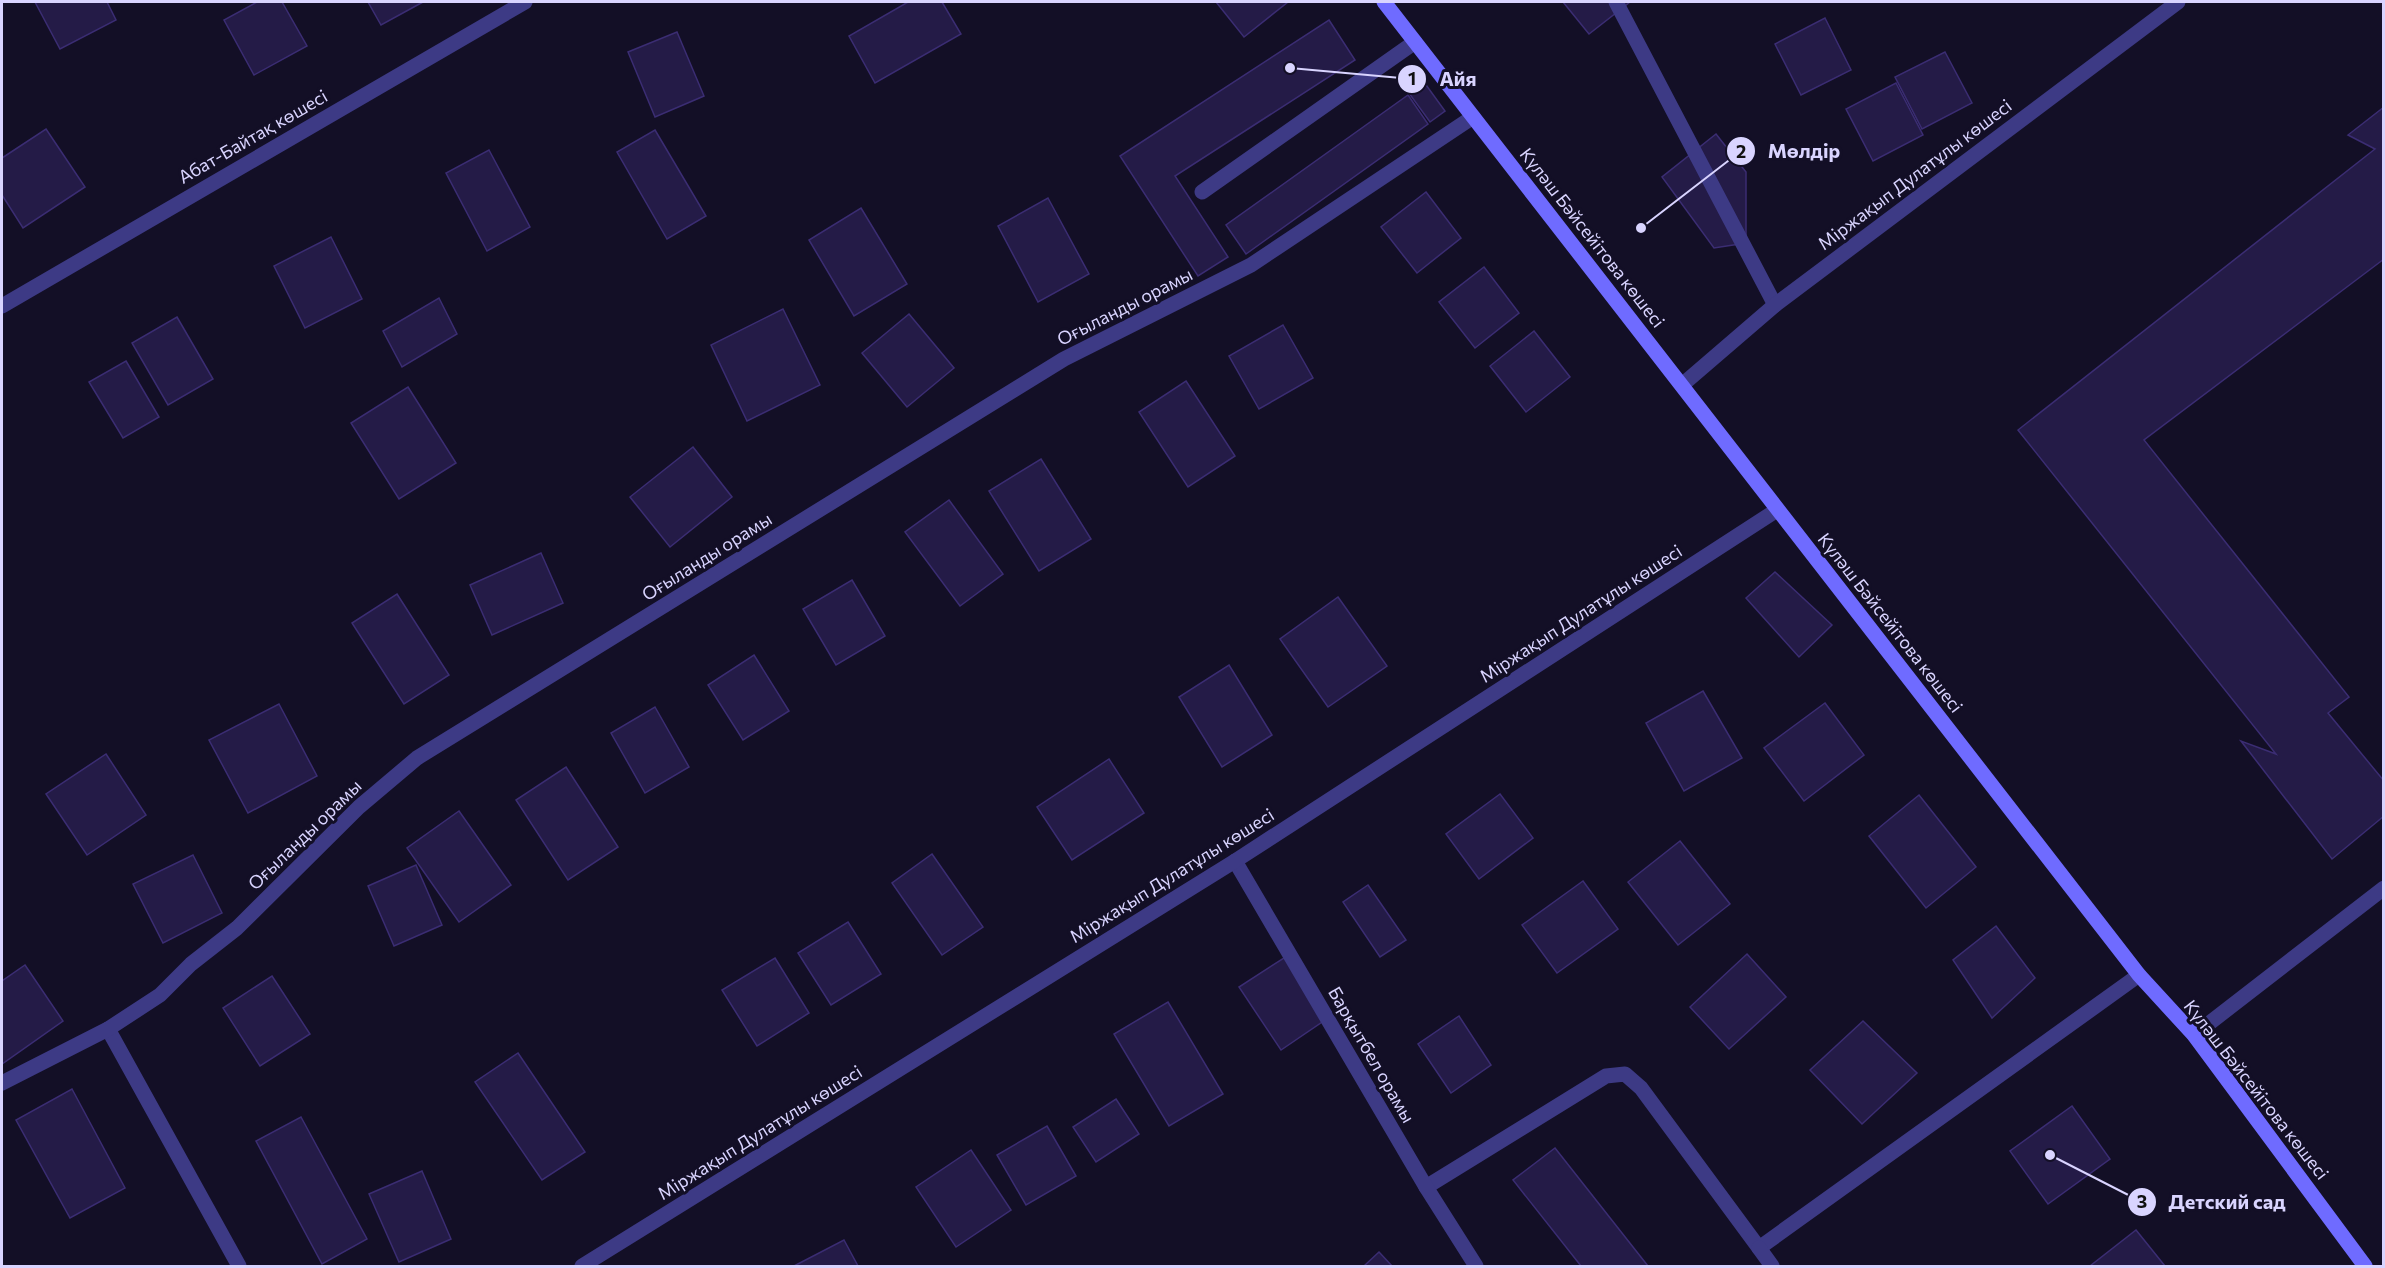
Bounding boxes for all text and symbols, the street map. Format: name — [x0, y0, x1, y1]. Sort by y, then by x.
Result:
callout: Айя — [1397, 60, 1488, 98]
text: Айя — [1439, 66, 1477, 90]
text: 1 — [1408, 67, 1416, 89]
street label: Абат-Байтақ көшесі — [174, 84, 331, 188]
street label: Міржақып Дулатұлы көшесі — [1813, 94, 2016, 254]
callout: Мөлдiр — [1726, 132, 1852, 170]
text: Мөлдiр — [1768, 138, 1841, 162]
text: 2 — [1736, 140, 1746, 162]
street label: Күләш Бәйсейітова көшесі — [1516, 143, 1670, 332]
street label: Оғыланды орамы — [1053, 262, 1196, 350]
street label: Оғыланды орамы — [637, 507, 776, 605]
street label: Күләш Бәйсейітова көшесі — [1814, 528, 1968, 717]
street label: Міржақып Дулатұлы көшесі — [1475, 539, 1686, 687]
street label: Оғыланды орамы — [243, 775, 366, 894]
street label: Міржақып Дулатұлы көшесі — [1065, 803, 1278, 947]
street label: Барқытбел орамы — [1324, 983, 1420, 1126]
street label: Күләш Бәйсейітова көшесі — [2180, 995, 2334, 1184]
street label: Міржақып Дулатұлы көшесі — [653, 1060, 866, 1204]
callout: Детский сад — [2127, 1183, 2297, 1221]
text: Детский сад — [2169, 1189, 2286, 1213]
text: 3 — [2137, 1190, 2147, 1212]

